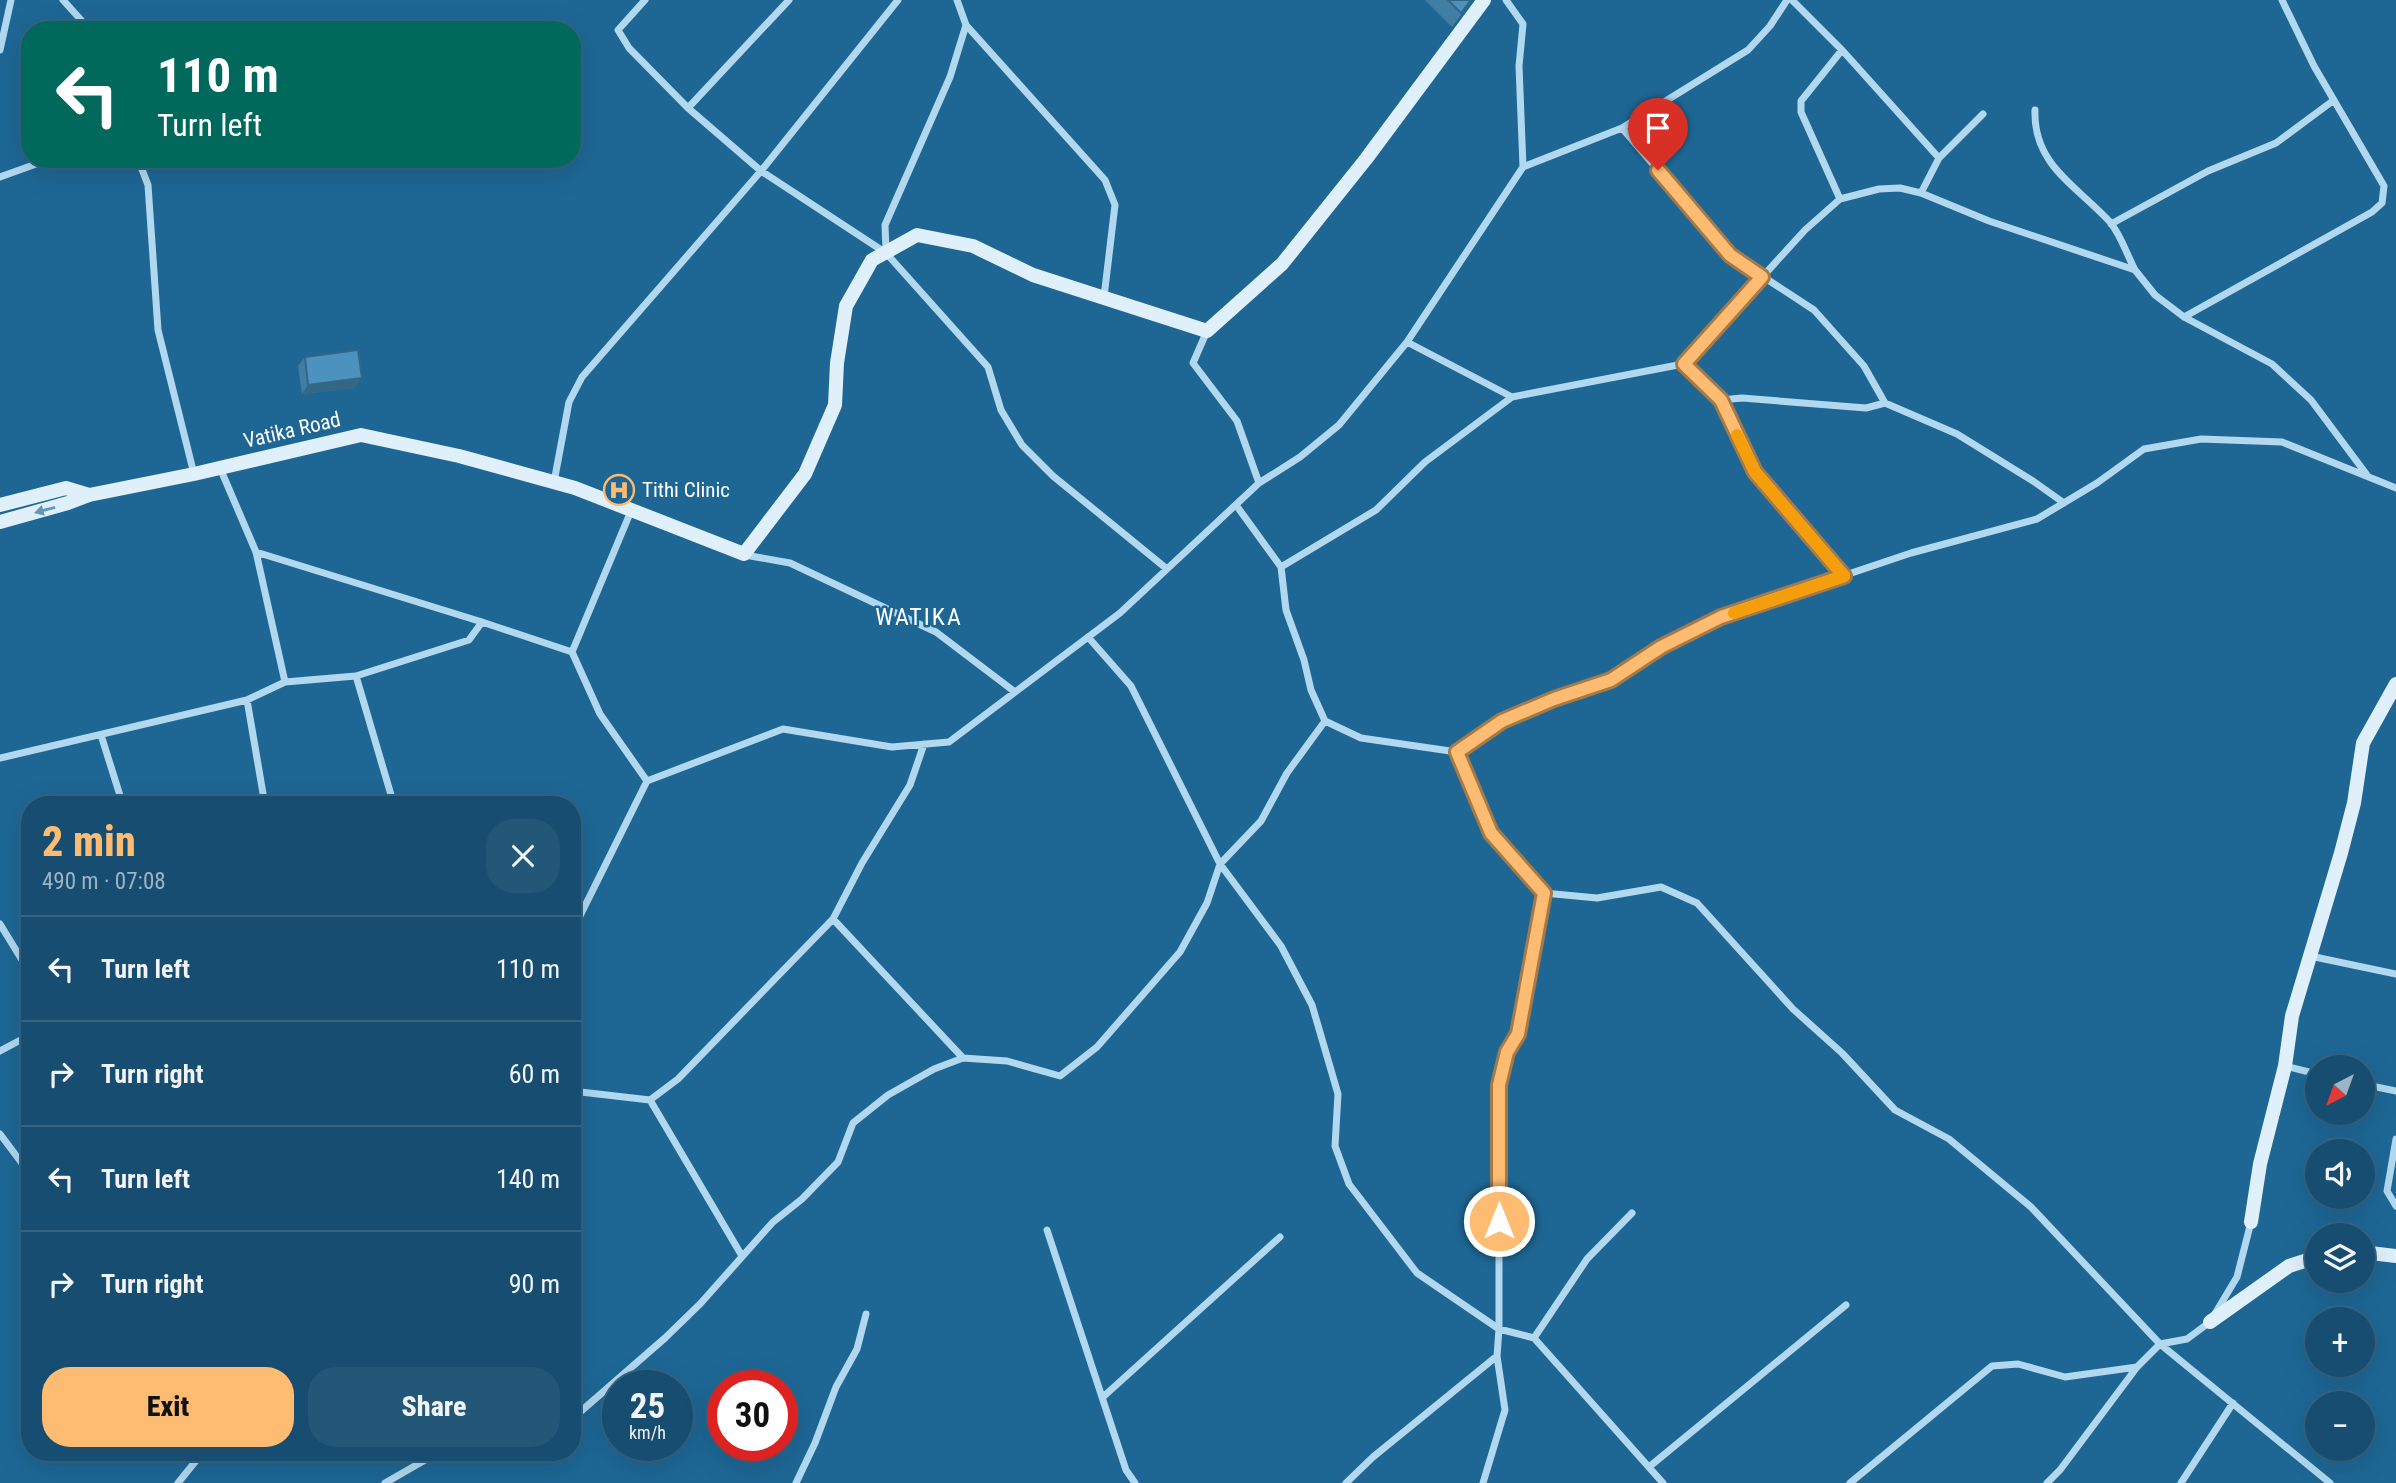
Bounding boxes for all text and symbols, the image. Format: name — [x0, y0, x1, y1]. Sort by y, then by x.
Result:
text: 110 m — [157, 47, 279, 104]
icon: left — [42, 49, 133, 140]
pin — [1628, 98, 1688, 170]
text: Turn left — [157, 106, 262, 144]
icon: arrive — [1639, 109, 1677, 147]
street label: Vatika Road — [241, 407, 343, 453]
hospital icon: Tithi Clinic — [602, 473, 636, 507]
place label: Tithi Clinic — [642, 478, 730, 502]
one-way arrow — [34, 505, 55, 515]
district label: WATIKA — [875, 603, 963, 631]
text: 2 min — [42, 817, 136, 866]
button: close — [486, 819, 560, 893]
text: 490 m · 07:08 — [42, 868, 166, 895]
icon: left — [42, 950, 80, 988]
text: Turn left — [101, 954, 190, 984]
text: 110 m — [496, 954, 560, 984]
icon: right — [42, 1055, 80, 1093]
north arrow — [2305, 1055, 2375, 1125]
map controls — [2305, 1055, 2375, 1461]
text: Turn right — [101, 1059, 203, 1089]
text: 60 m — [509, 1059, 560, 1089]
button: sound — [2305, 1139, 2375, 1209]
icon: left — [42, 1160, 80, 1198]
text: Turn left — [101, 1164, 190, 1194]
text: 140 m — [496, 1164, 560, 1194]
position arrow — [1462, 1184, 1536, 1258]
button: layers — [2305, 1223, 2375, 1293]
icon: right — [42, 1265, 80, 1303]
text: Turn right — [101, 1269, 203, 1299]
text: 90 m — [509, 1269, 560, 1299]
button: + — [2305, 1307, 2375, 1377]
button: Exit — [42, 1367, 294, 1447]
button: Share — [308, 1367, 560, 1447]
speed limit sign: 30 — [707, 1370, 798, 1461]
text: 25 — [630, 1386, 665, 1427]
button: − — [2305, 1391, 2375, 1461]
text: km/h — [629, 1422, 666, 1443]

